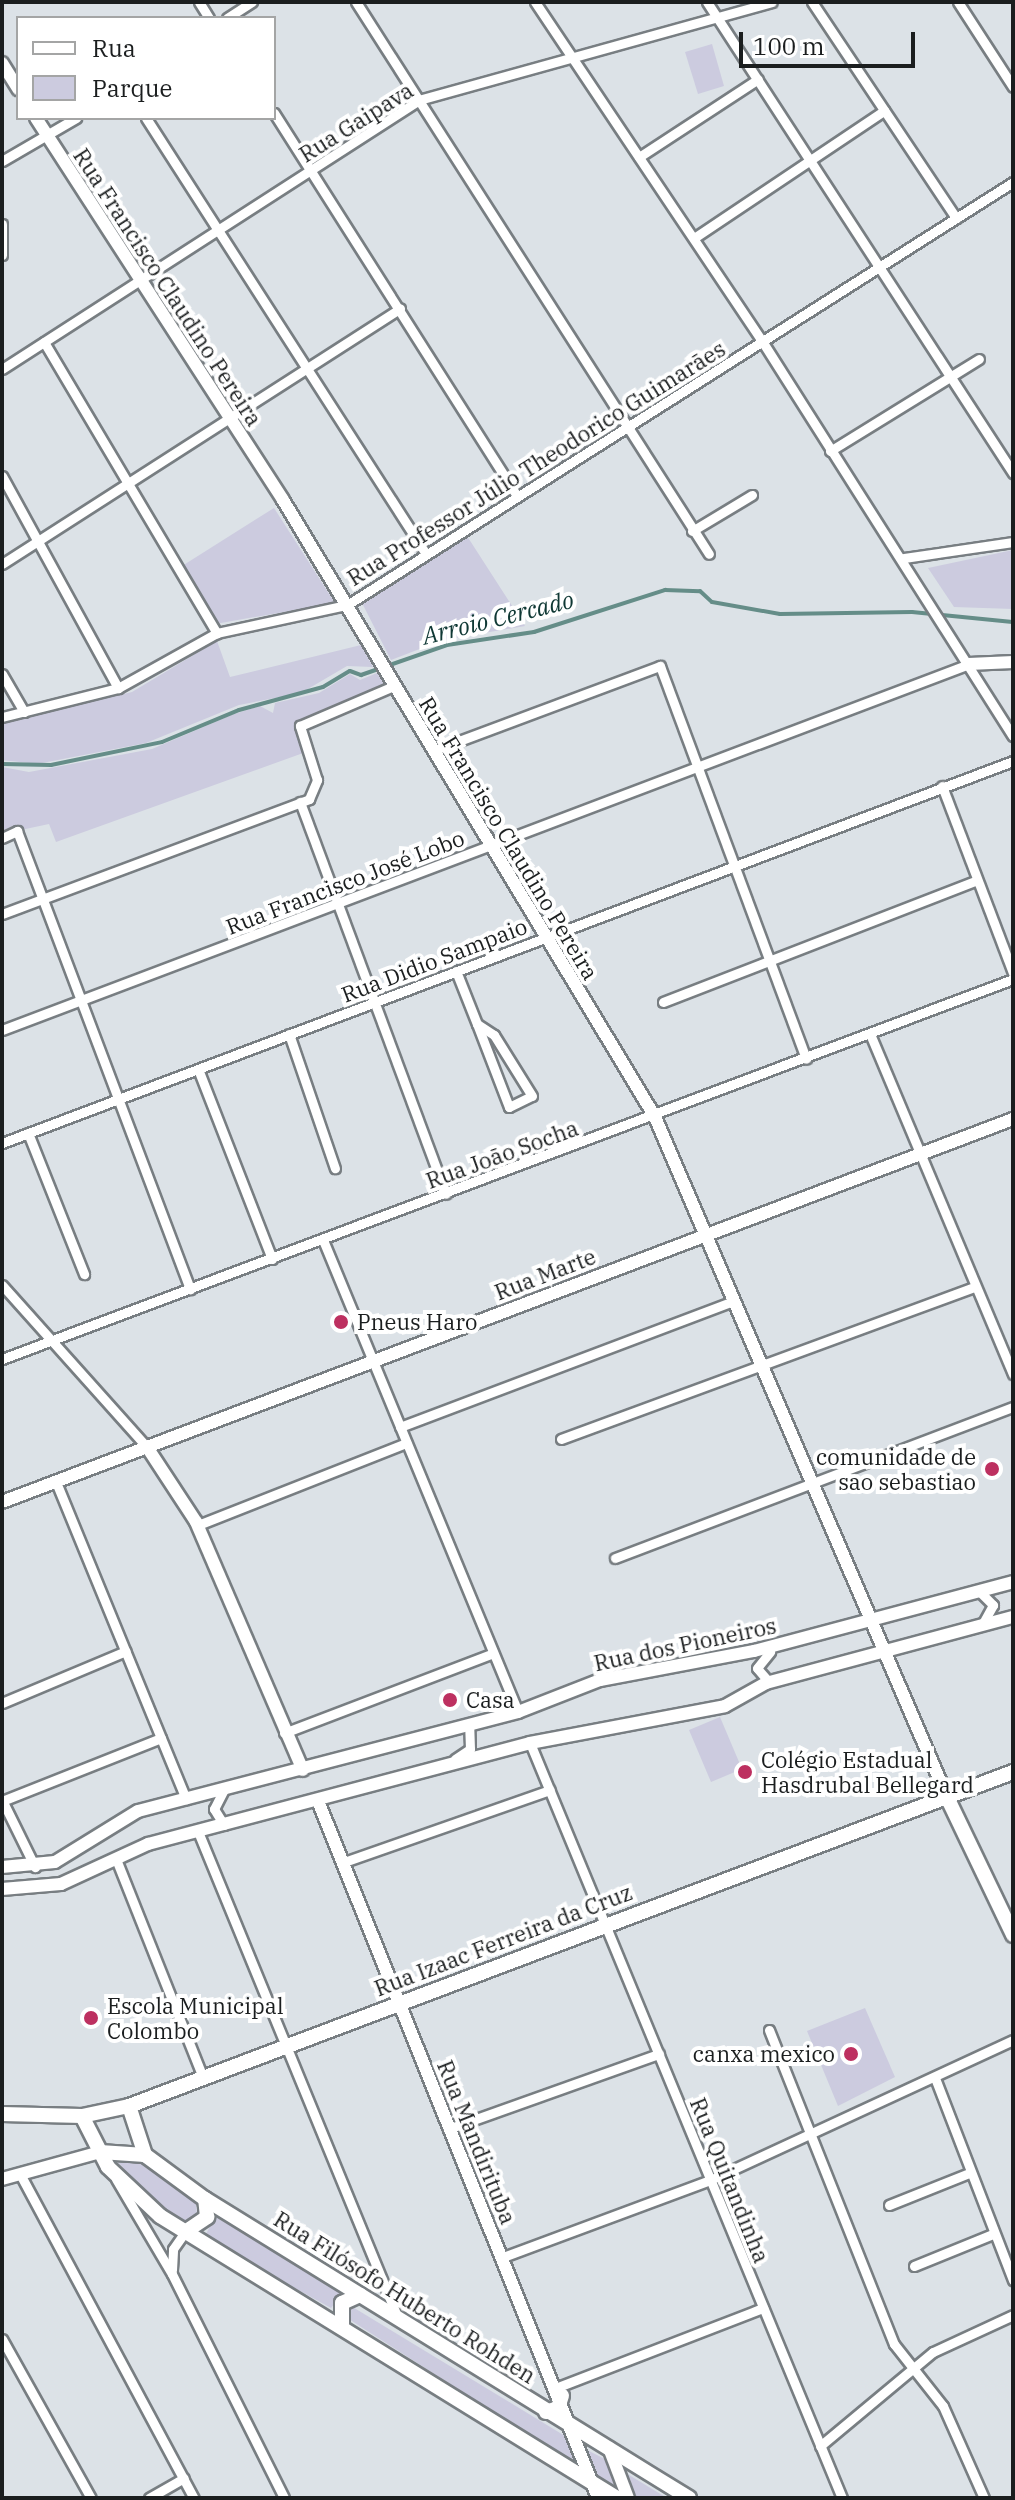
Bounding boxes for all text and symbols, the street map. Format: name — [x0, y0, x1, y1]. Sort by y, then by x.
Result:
legend — [16, 16, 276, 120]
scale bar — [743, 16, 919, 66]
text: 100 m — [753, 30, 825, 62]
text: Rua — [92, 32, 136, 64]
text: Parque — [92, 72, 172, 104]
street label: Rua Gaipava — [294, 77, 418, 167]
street label: Rua Francisco Claudino Pereira — [68, 143, 268, 431]
street label: Rua Professor Júlio Theodorico Guimarães — [342, 335, 730, 591]
water label: Arroio Cercado — [419, 585, 577, 651]
street label: Rua Francisco Claudino Pereira — [414, 692, 604, 984]
street label: Rua Francisco José Lobo — [222, 824, 468, 940]
street label: Rua Didio Sampaio — [337, 912, 531, 1008]
street label: Rua João Socha — [422, 1114, 582, 1194]
street label: Rua Marte — [491, 1243, 599, 1305]
place label: Pneus Haro — [357, 1309, 477, 1335]
marker: Pneus Haro — [332, 1313, 350, 1331]
place label: comunidade de sao sebastiao — [816, 1443, 976, 1494]
marker: comunidade de sao sebastiao — [983, 1460, 1001, 1478]
street label: Rua dos Pioneiros — [591, 1612, 779, 1676]
place label: Casa — [466, 1687, 515, 1713]
marker: Casa — [441, 1691, 459, 1709]
place label: Colégio Estadual Hasdrubal Bellegard — [761, 1746, 974, 1798]
marker: Colégio Estadual Hasdrubal Bellegard — [736, 1763, 754, 1781]
street label: Rua Izaac Ferreira da Cruz — [370, 1879, 636, 2001]
place label: Escola Municipal Colombo — [107, 1992, 283, 2044]
marker: Escola Municipal Colombo — [82, 2009, 100, 2027]
place label: canxa mexico — [693, 2041, 835, 2067]
marker: canxa mexico — [842, 2045, 860, 2063]
street label: Rua Mandirituba — [432, 2056, 522, 2228]
street label: Rua Quitandinha — [685, 2094, 775, 2266]
street label: Rua Filósofo Huberto Rohden — [269, 2205, 541, 2389]

